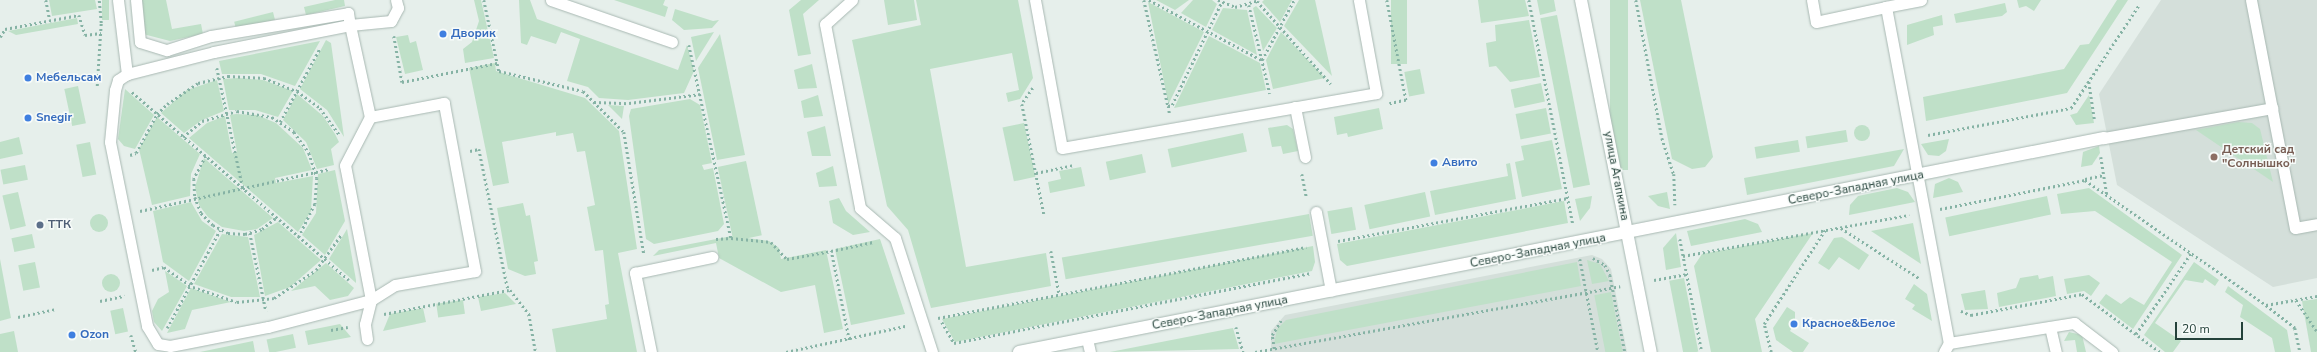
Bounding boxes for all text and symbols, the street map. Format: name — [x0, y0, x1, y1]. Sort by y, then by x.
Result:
place label: Дворик — [451, 27, 496, 41]
marker: Дворик — [438, 29, 448, 39]
place label: Мебельсам — [36, 71, 101, 85]
marker: Мебельсам — [23, 73, 33, 83]
place label: Snegir — [36, 111, 72, 125]
marker: Snegir — [23, 113, 33, 123]
street label: улица Агапкина — [1600, 130, 1632, 222]
place label: Детский сад "Солнышко" — [2222, 143, 2295, 171]
marker: Детский сад "Солнышко" — [2209, 152, 2219, 162]
place label: Авито — [1442, 156, 1478, 170]
marker: Авито — [1429, 158, 1439, 168]
street label: Северо-Западная улица — [1787, 168, 1925, 208]
place label: ТТК — [48, 218, 71, 232]
marker: ТТК — [35, 220, 45, 230]
street label: Северо-Западная улица — [1469, 231, 1607, 271]
street label: Северо-Западная улица — [1151, 293, 1289, 333]
scale bar — [2177, 314, 2245, 340]
place label: Красное&Белое — [1802, 317, 1895, 331]
marker: Красное&Белое — [1789, 319, 1799, 329]
text: 20 m — [2182, 321, 2210, 337]
place label: Ozon — [80, 328, 109, 342]
marker: Ozon — [67, 330, 77, 340]

